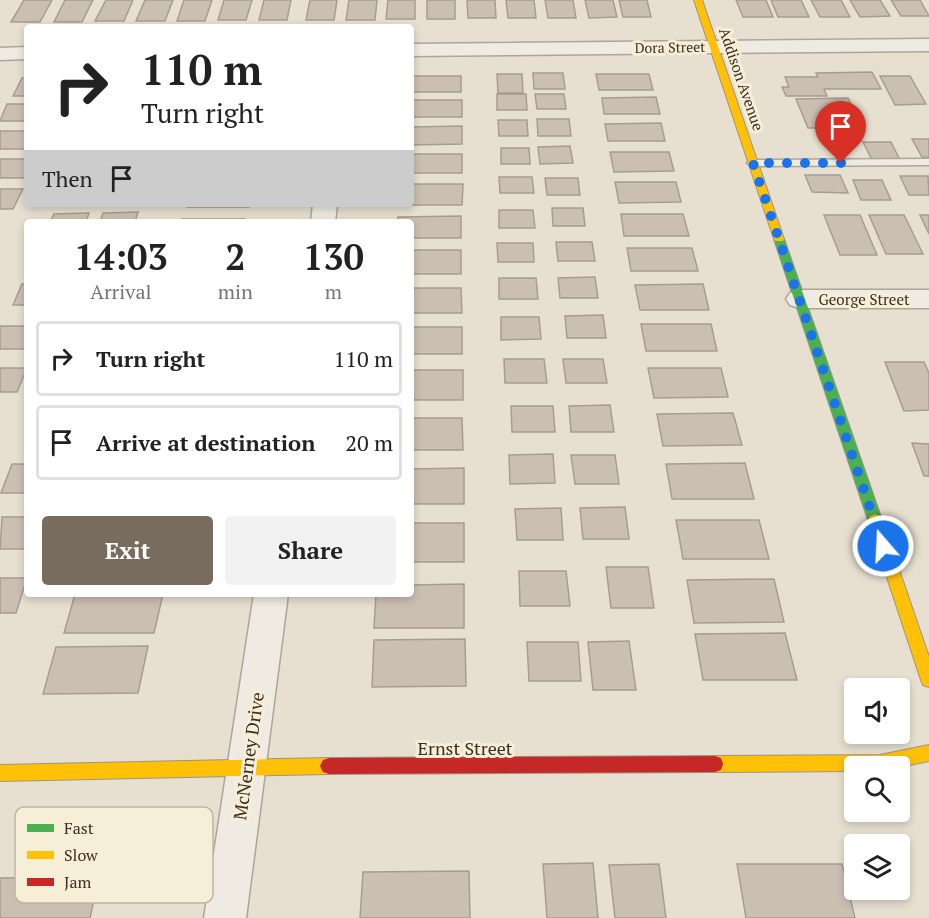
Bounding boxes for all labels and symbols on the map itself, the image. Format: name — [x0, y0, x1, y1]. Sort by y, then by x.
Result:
street label: Addison Avenue — [715, 25, 769, 133]
street label: Dora Street — [634, 37, 706, 57]
pin — [815, 101, 866, 163]
street label: George Street — [818, 289, 910, 309]
position arrow — [851, 514, 915, 578]
street label: McNerney Drive — [227, 690, 269, 822]
street label: Ernst Street — [418, 736, 513, 760]
legend — [15, 807, 213, 903]
text: Fast — [64, 817, 94, 839]
text: Slow — [64, 844, 98, 866]
text: Jam — [64, 871, 92, 893]

